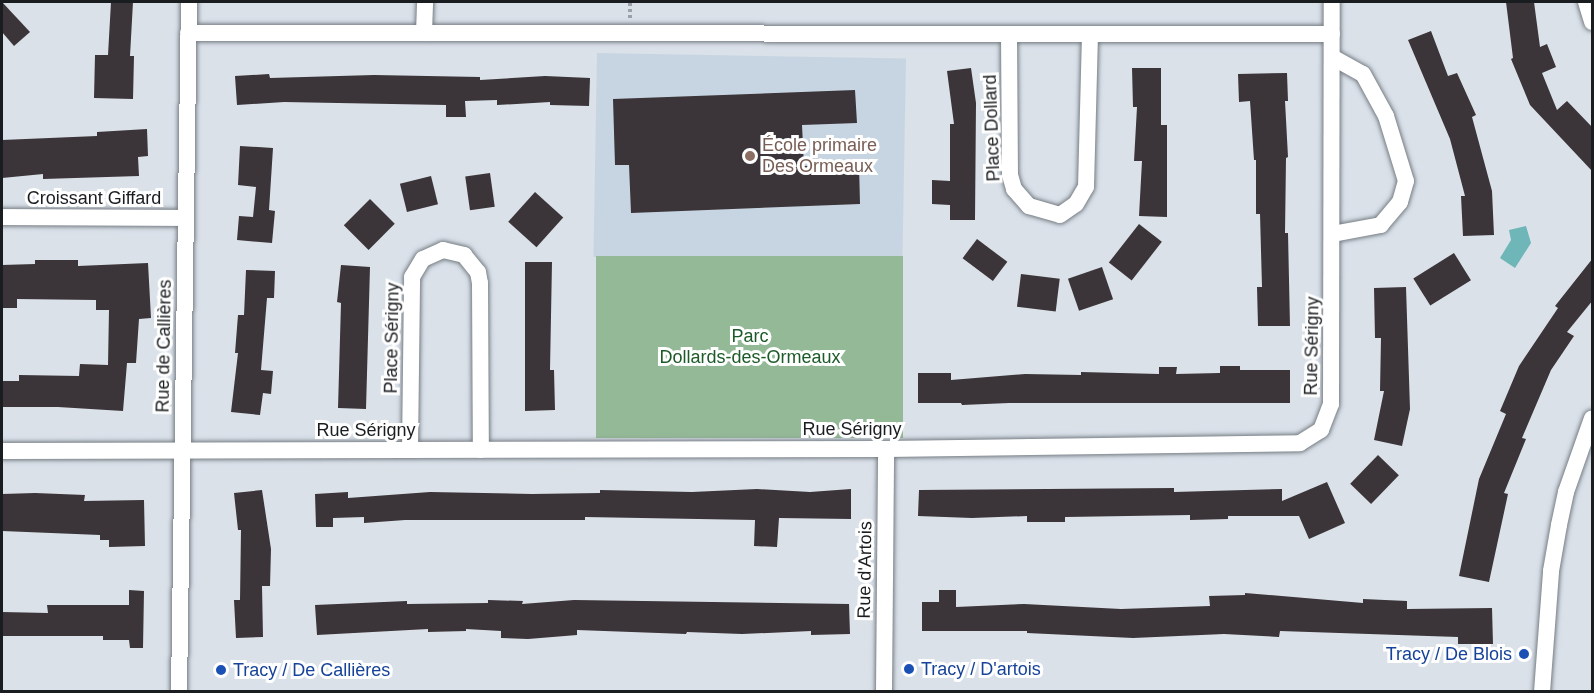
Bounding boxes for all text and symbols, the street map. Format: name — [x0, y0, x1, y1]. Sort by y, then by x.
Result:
street label: Place Dollard — [979, 74, 1005, 182]
place label: École primaire Des Ormeaux — [762, 135, 877, 178]
marker: École primaire Des Ormeaux — [743, 149, 757, 163]
street label: Croissant Giffard — [27, 187, 161, 209]
street label: Rue de Callières — [152, 279, 176, 413]
street label: Place Sérigny — [380, 282, 404, 394]
street label: Rue Sérigny — [1300, 296, 1324, 396]
park label: Parc Dollards-des-Ormeaux — [659, 326, 841, 368]
street label: Rue Sérigny — [802, 418, 902, 440]
street label: Rue Sérigny — [316, 419, 416, 441]
street label: Rue d'Artois — [853, 521, 877, 619]
place label: Tracy / De Blois — [1386, 643, 1512, 665]
marker: Tracy / De Blois — [1517, 647, 1531, 661]
place label: Tracy / D'artois — [921, 658, 1041, 680]
place label: Tracy / De Callières — [233, 659, 390, 681]
marker: Tracy / D'artois — [902, 662, 916, 676]
marker: Tracy / De Callières — [214, 663, 228, 677]

